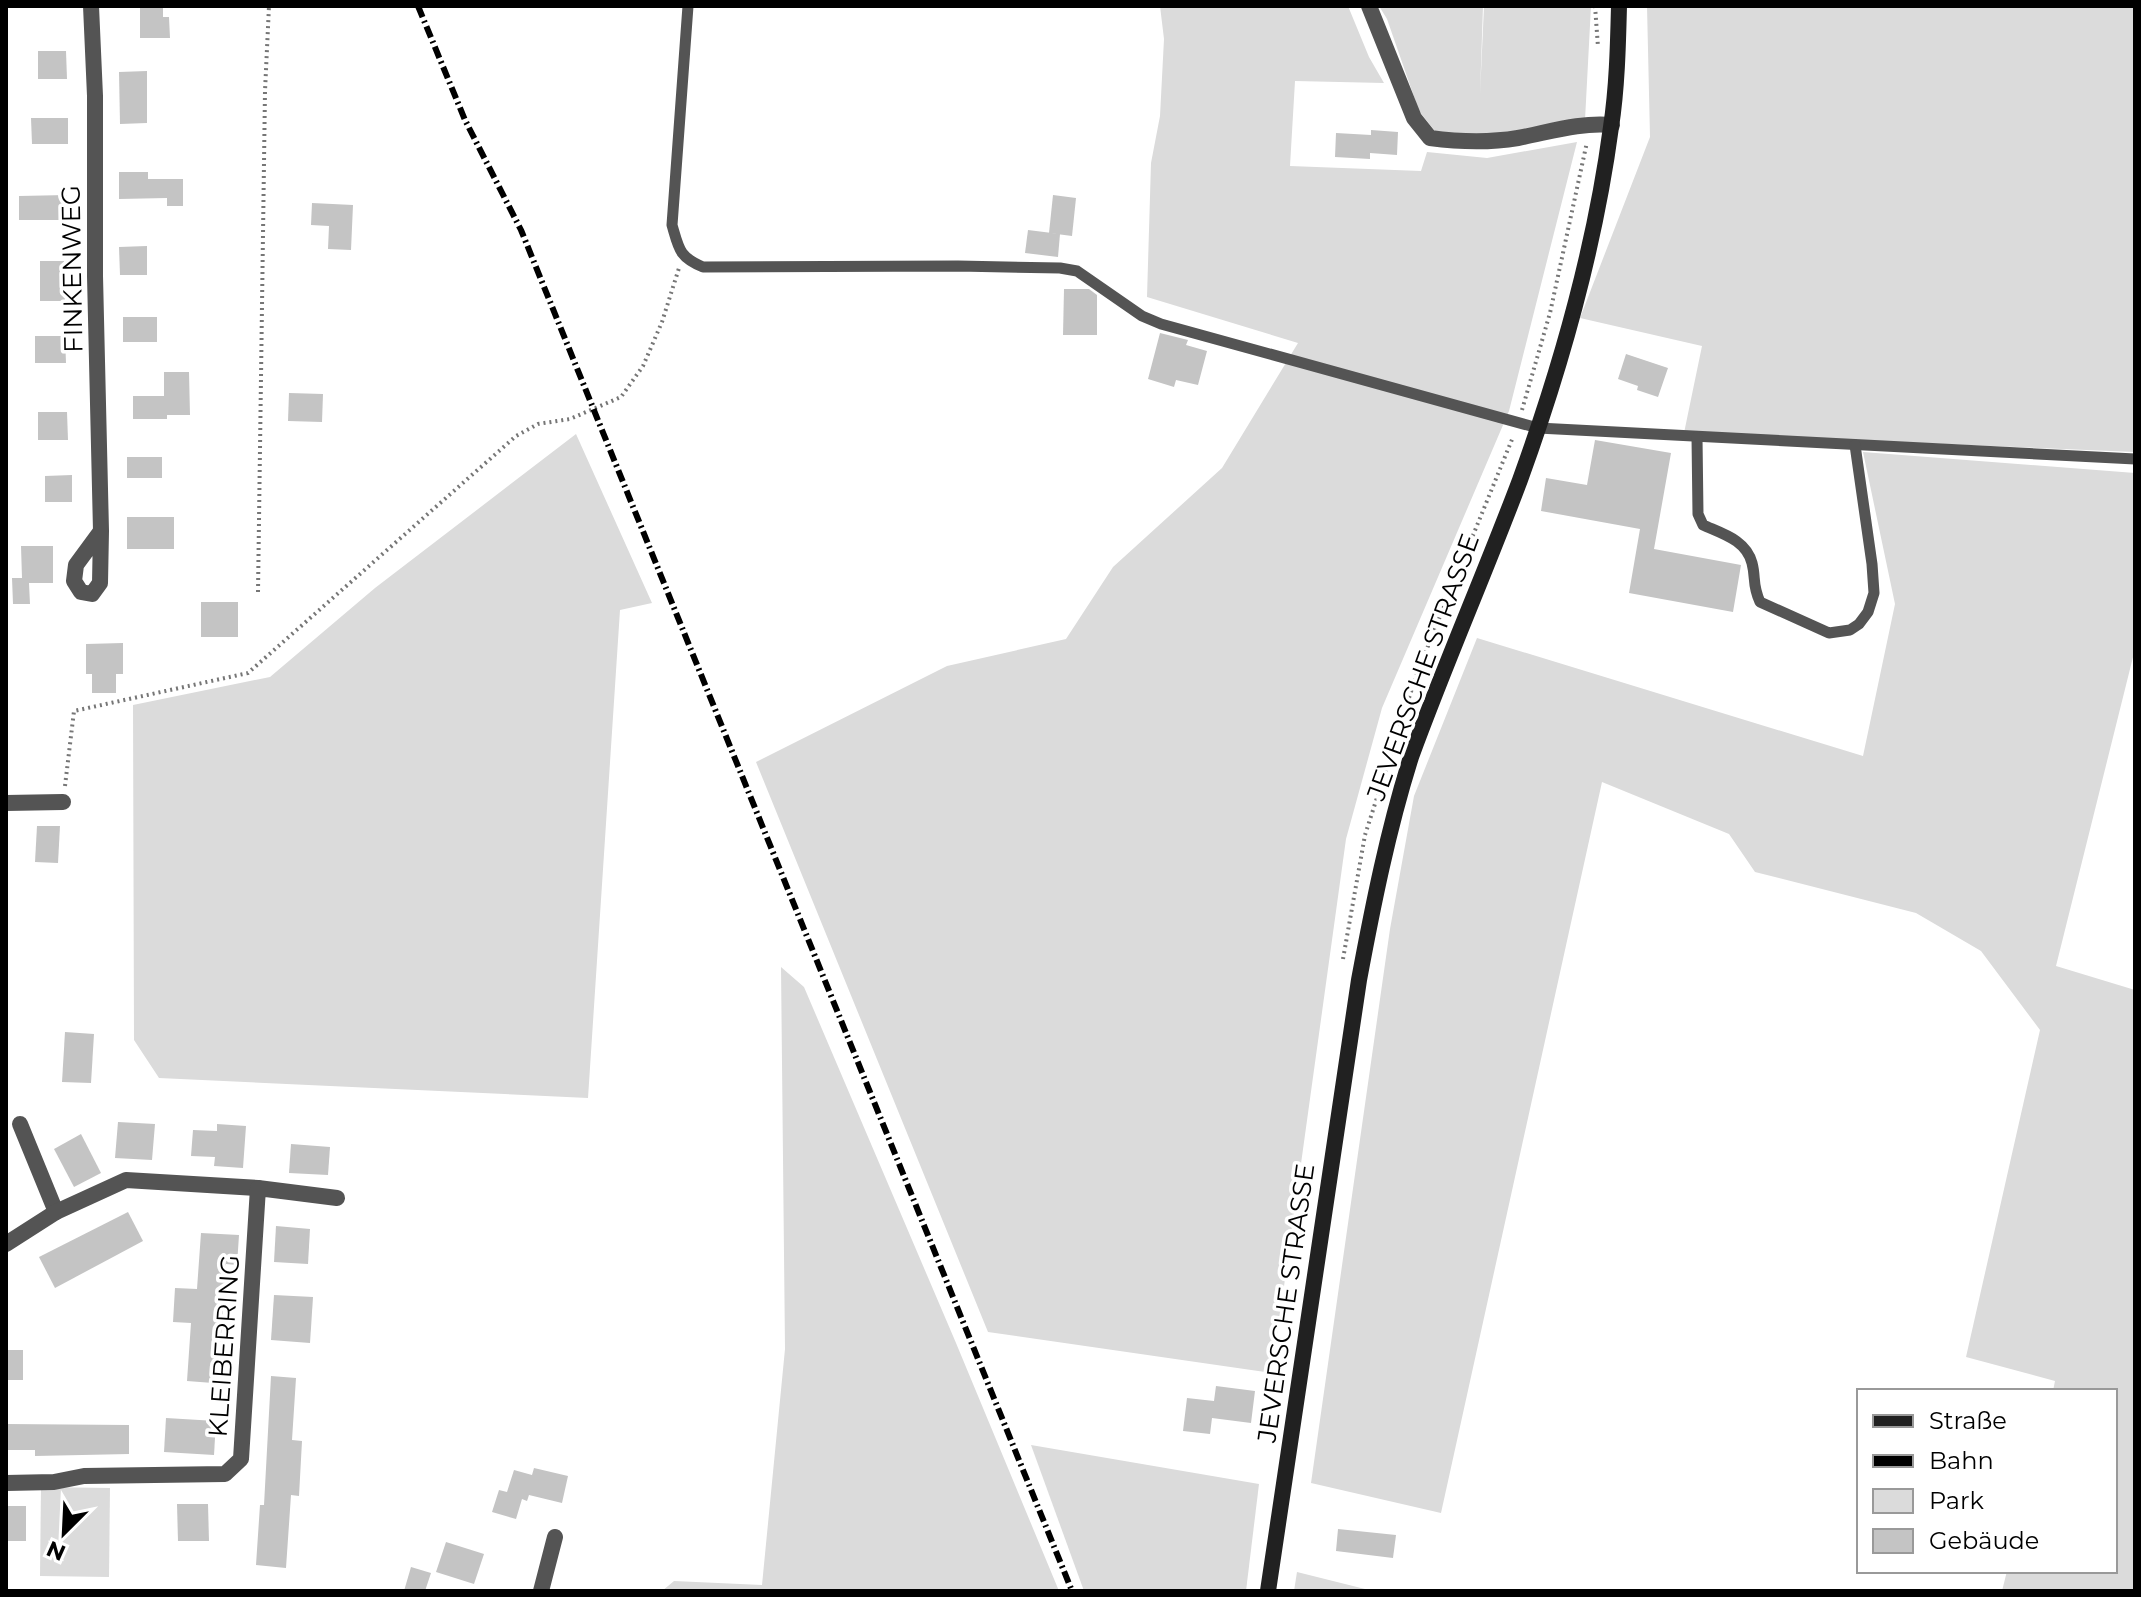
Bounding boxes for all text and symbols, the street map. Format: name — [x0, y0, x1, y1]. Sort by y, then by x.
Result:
street label: FINKENWEG — [55, 185, 89, 353]
street label: JEVERSCHE STRASSE — [1360, 529, 1486, 806]
street label: JEVERSCHE STRASSE — [1250, 1161, 1321, 1446]
street label: KLEIBERRING — [202, 1254, 246, 1438]
legend — [1857, 1389, 2117, 1573]
text: Straße — [1929, 1406, 2007, 1435]
text: Bahn — [1929, 1446, 1994, 1475]
text: Park — [1929, 1486, 1984, 1515]
north arrow — [24, 1493, 104, 1573]
text: Gebäude — [1929, 1526, 2039, 1555]
text: N — [42, 1535, 70, 1567]

